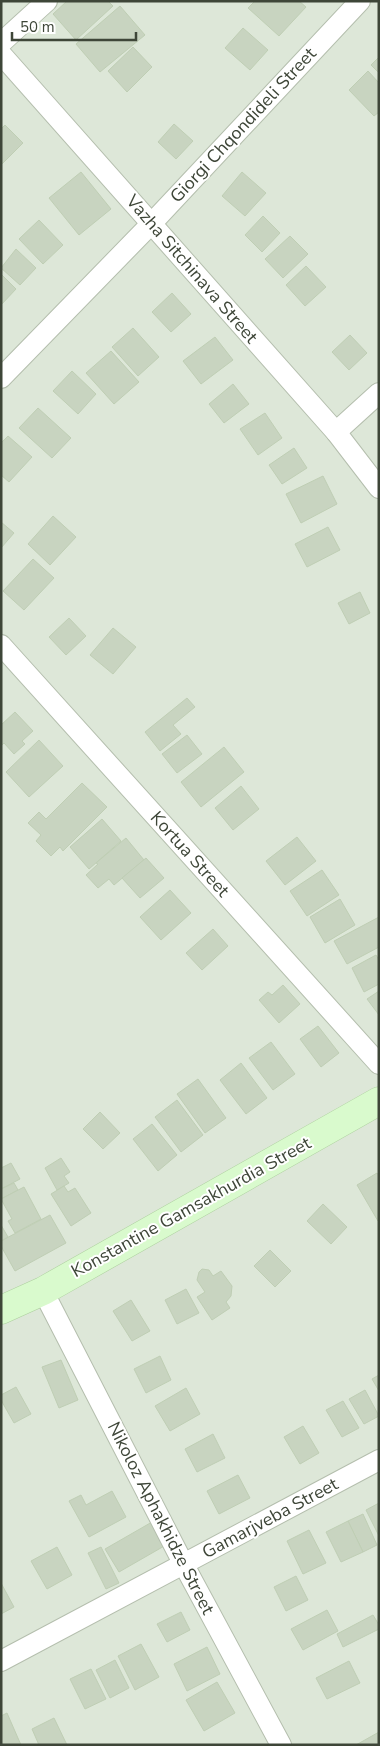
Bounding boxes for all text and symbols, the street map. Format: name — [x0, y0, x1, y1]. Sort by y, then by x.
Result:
scale bar — [12, 10, 136, 42]
text: 50 m — [20, 17, 55, 37]
street label: Giorgi Chqondideli Street — [165, 42, 322, 208]
street label: Vazha Sitchinava Street — [120, 189, 264, 349]
street label: Kortua Street — [145, 806, 235, 903]
street label: Konstantine Gamsakhurdia Street — [67, 1131, 316, 1283]
street label: Nikoloz Aphakhidze Street — [102, 1418, 220, 1619]
street label: Gamarjveba Street — [198, 1472, 343, 1564]

